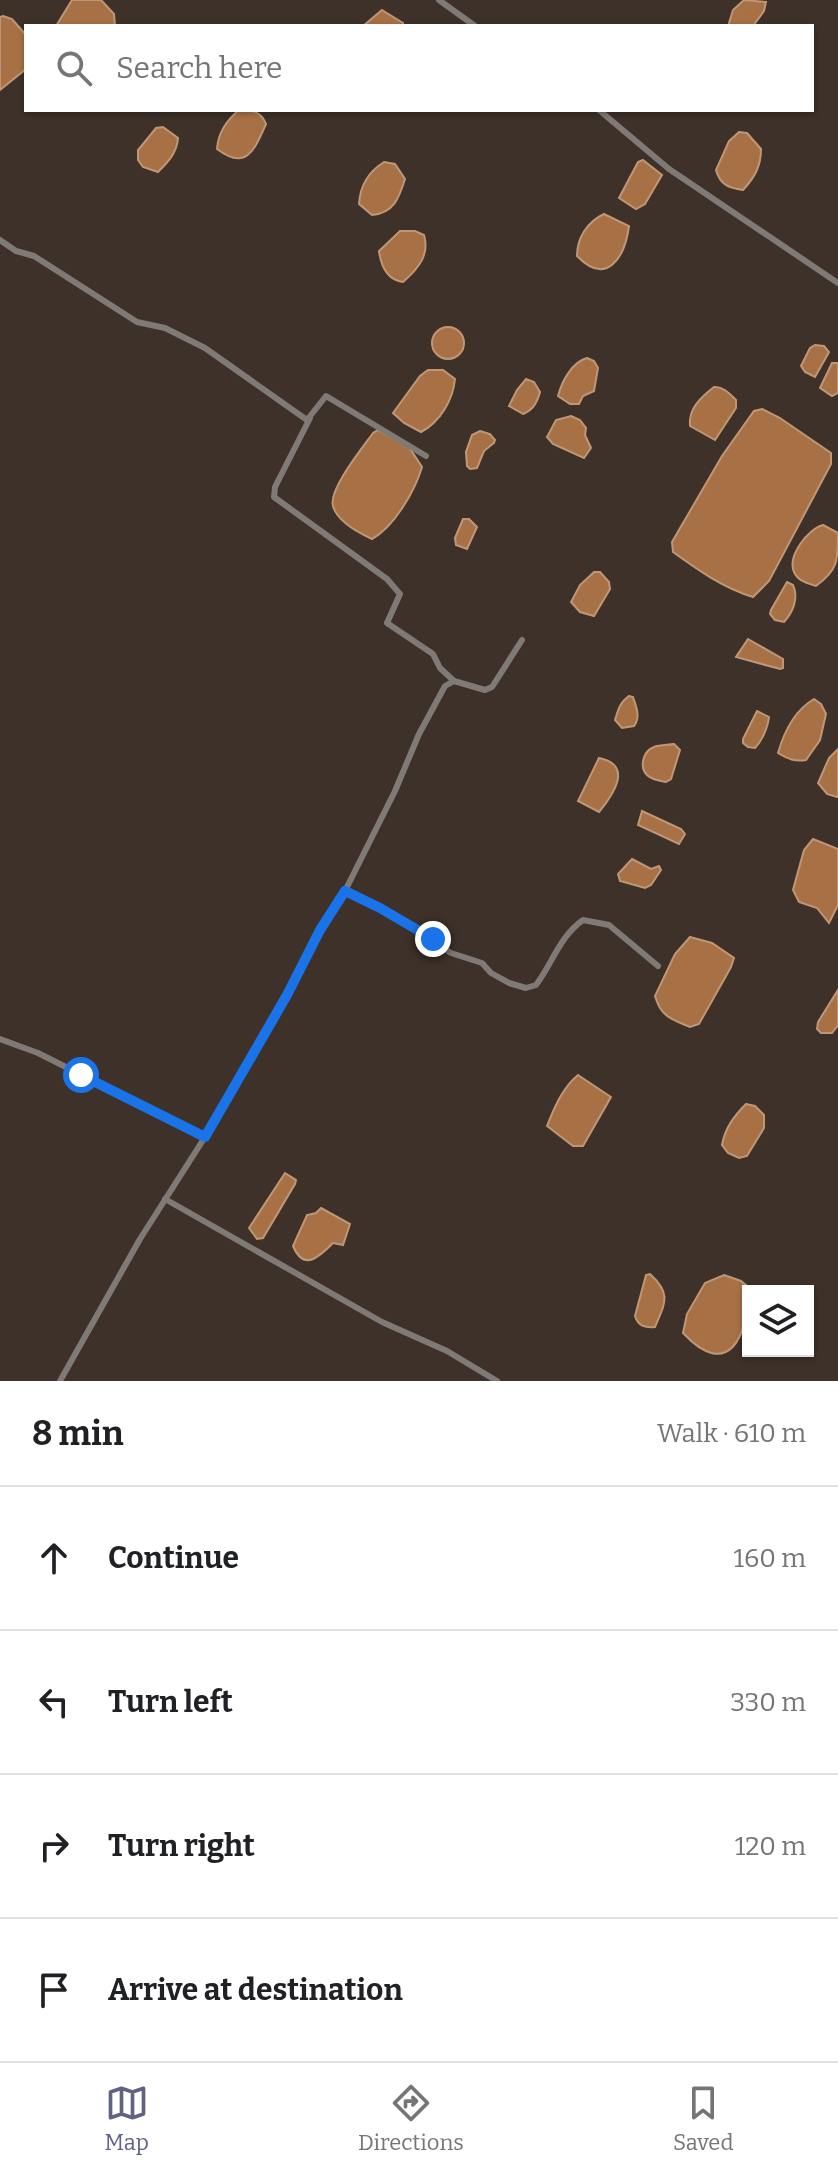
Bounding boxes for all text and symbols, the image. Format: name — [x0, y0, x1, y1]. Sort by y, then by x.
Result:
search box — [24, 24, 814, 112]
icon: search — [52, 46, 96, 90]
text: Search here — [116, 50, 283, 86]
route end — [415, 921, 451, 957]
route start — [63, 1057, 99, 1093]
map controls — [742, 1285, 814, 1357]
button: layers — [742, 1285, 814, 1357]
text: 8 min — [32, 1413, 124, 1454]
text: Walk · 610 m — [657, 1418, 806, 1449]
icon: ahead — [32, 1536, 76, 1580]
text: Continue — [108, 1540, 239, 1576]
text: 160 m — [734, 1543, 806, 1574]
icon: left — [32, 1680, 76, 1724]
text: Turn left — [108, 1684, 233, 1720]
text: 330 m — [730, 1687, 806, 1718]
icon: right — [32, 1824, 76, 1868]
text: Turn right — [108, 1828, 255, 1864]
text: 120 m — [735, 1831, 806, 1862]
icon: arrive — [32, 1968, 76, 2012]
text: Arrive at destination — [108, 1972, 403, 2008]
tab: Map — [105, 2081, 149, 2156]
tab: Directions — [358, 2081, 464, 2156]
tab: Saved — [673, 2081, 733, 2156]

